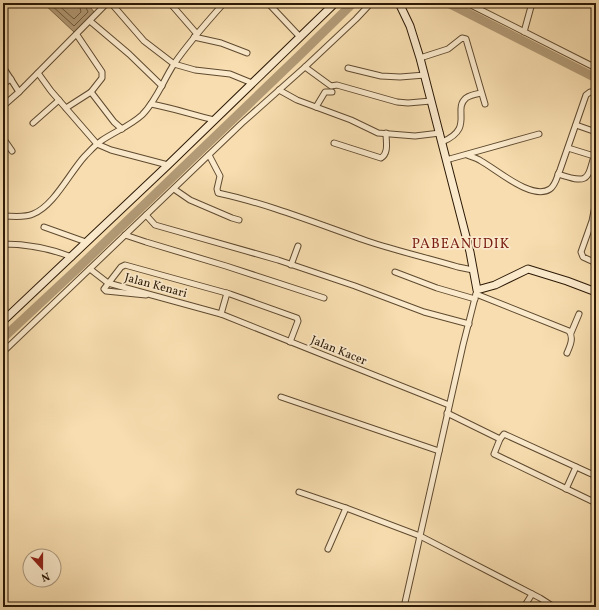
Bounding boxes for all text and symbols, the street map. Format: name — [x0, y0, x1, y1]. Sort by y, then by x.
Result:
district label: PABEANUDIK — [412, 235, 510, 254]
street label: Jalan Kenari — [123, 270, 189, 302]
street label: Jalan Kacer — [308, 332, 369, 369]
north arrow — [22, 548, 62, 588]
text: N — [39, 568, 51, 584]

